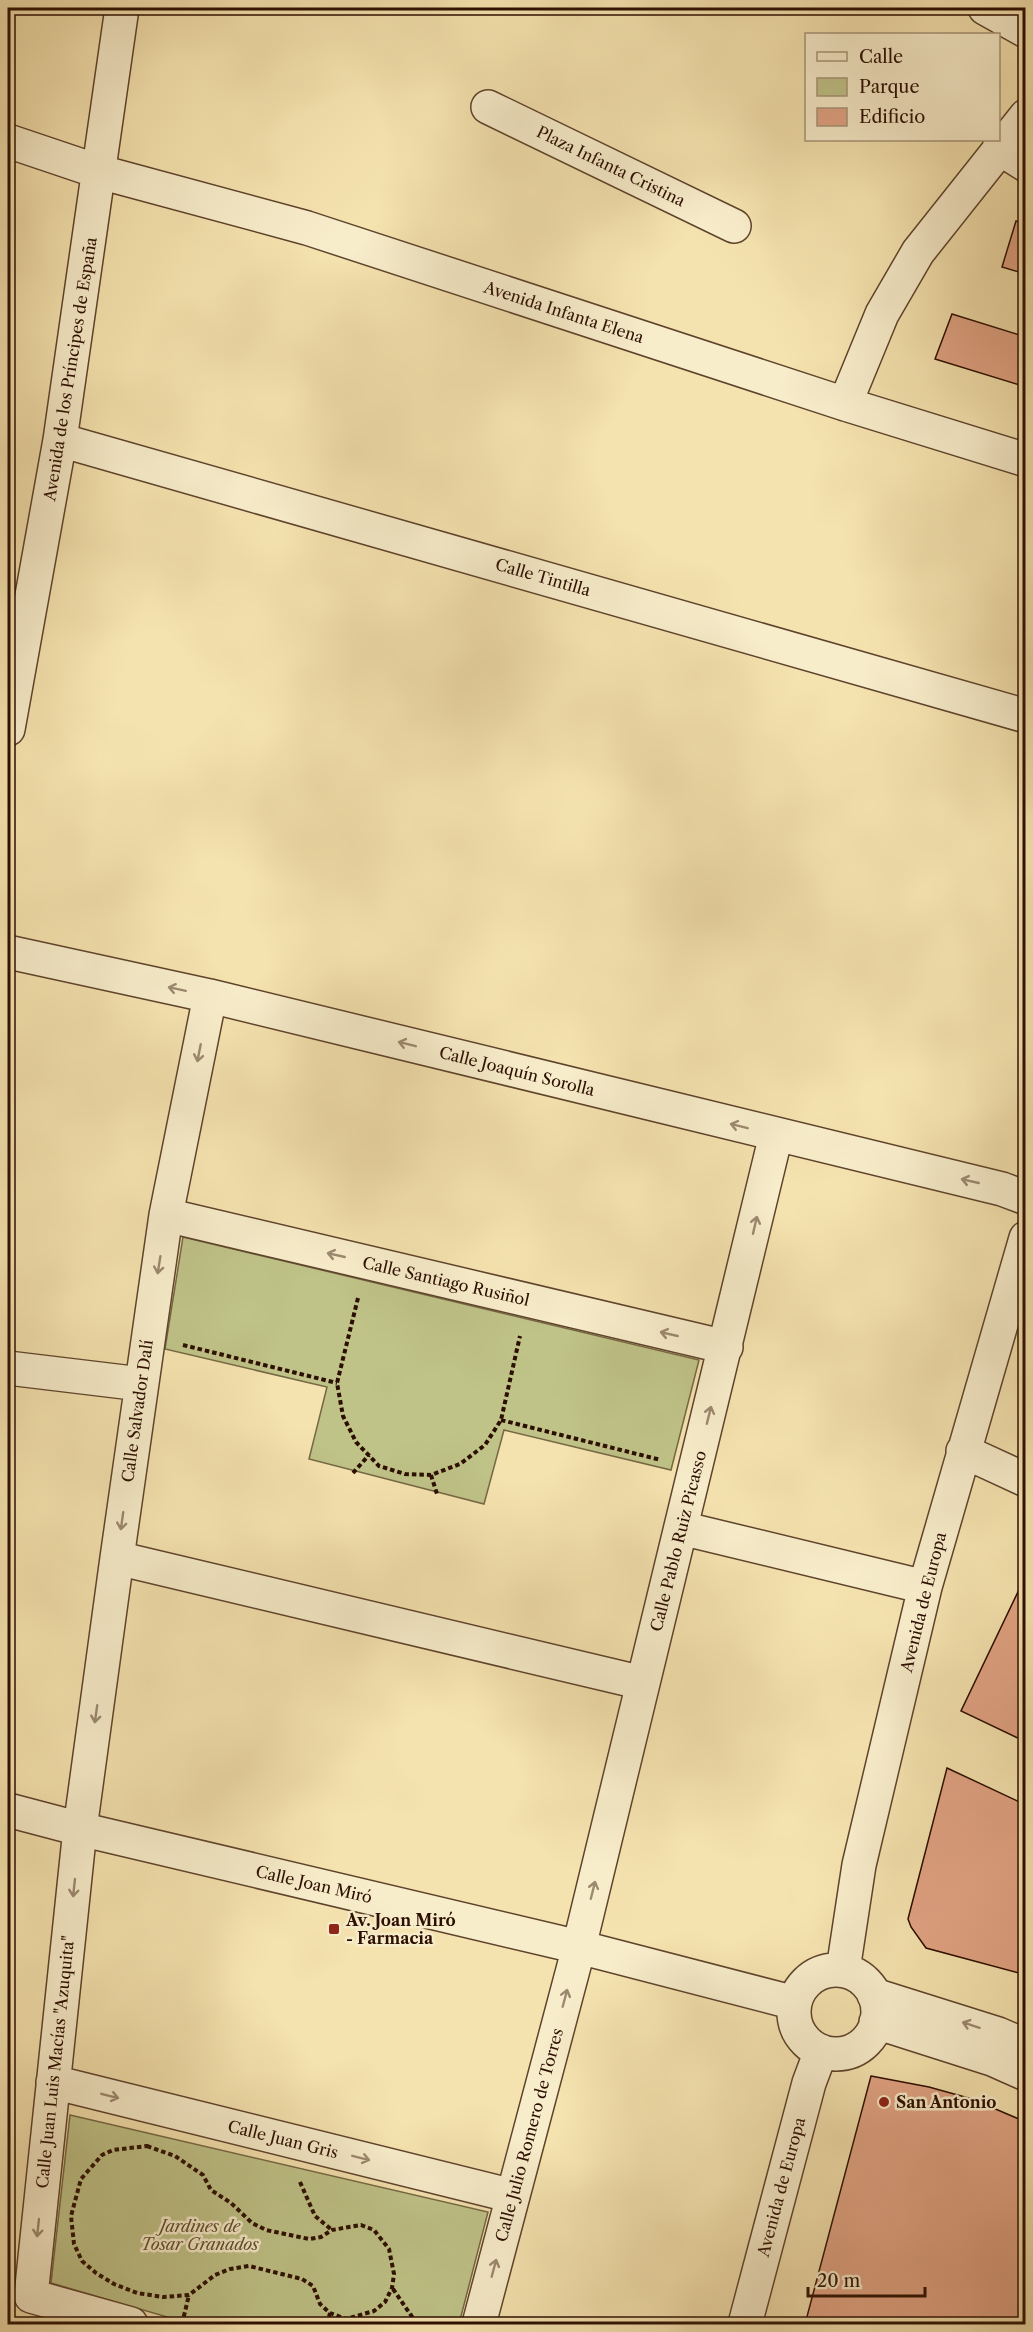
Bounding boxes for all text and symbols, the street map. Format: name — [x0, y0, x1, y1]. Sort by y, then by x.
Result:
legend — [805, 33, 1000, 141]
text: Calle — [859, 46, 903, 68]
text: Parque — [859, 76, 920, 98]
text: Edificio — [859, 106, 925, 128]
street label: Plaza Infanta Cristina — [533, 121, 689, 211]
street label: Avenida de los Príncipes de España — [39, 235, 101, 503]
street label: Avenida Infanta Elena — [481, 276, 647, 347]
street label: Calle Tintilla — [493, 554, 593, 600]
one-way arrow — [167, 982, 186, 994]
one-way arrow — [398, 1038, 417, 1050]
street label: Calle Joaquín Sorolla — [437, 1042, 597, 1100]
one-way arrow — [193, 1043, 204, 1063]
one-way arrow — [730, 1119, 749, 1131]
one-way arrow — [961, 1174, 980, 1186]
one-way arrow — [749, 1216, 761, 1235]
one-way arrow — [327, 1249, 346, 1260]
street label: Calle Santiago Rusiñol — [361, 1252, 532, 1310]
one-way arrow — [153, 1255, 164, 1275]
one-way arrow — [659, 1327, 678, 1339]
street label: Calle Salvador Dalí — [117, 1338, 157, 1484]
one-way arrow — [704, 1406, 716, 1425]
street label: Calle Pablo Ruiz Picasso — [646, 1448, 710, 1634]
one-way arrow — [117, 1510, 128, 1530]
street label: Avenida de Europa — [896, 1529, 950, 1675]
one-way arrow — [90, 1704, 101, 1723]
street label: Calle Joan Miró — [254, 1861, 374, 1907]
one-way arrow — [68, 1877, 79, 1897]
one-way arrow — [587, 1880, 599, 1899]
place label: Av. Joan Miró - Farmacia — [345, 1910, 456, 1948]
marker: Av. Joan Miró - Farmacia — [327, 1922, 341, 1936]
street label: Calle Juan Luis Macías "Azuquita" — [32, 1935, 78, 2189]
one-way arrow — [560, 1989, 571, 2008]
one-way arrow — [962, 2019, 981, 2030]
street label: Calle Julio Romero de Torres — [491, 2026, 567, 2244]
one-way arrow — [100, 2090, 119, 2102]
place label: San Antonio — [896, 2092, 997, 2112]
marker: San Antonio — [877, 2095, 891, 2109]
street label: Avenida de Europa — [752, 2114, 809, 2260]
street label: Calle Juan Gris — [226, 2116, 340, 2162]
one-way arrow — [351, 2152, 370, 2164]
park label: Jardines de Tosar Granados — [141, 2216, 259, 2254]
one-way arrow — [32, 2217, 43, 2237]
one-way arrow — [488, 2259, 500, 2278]
scale bar — [808, 2260, 925, 2298]
text: 20 m — [817, 2270, 861, 2292]

